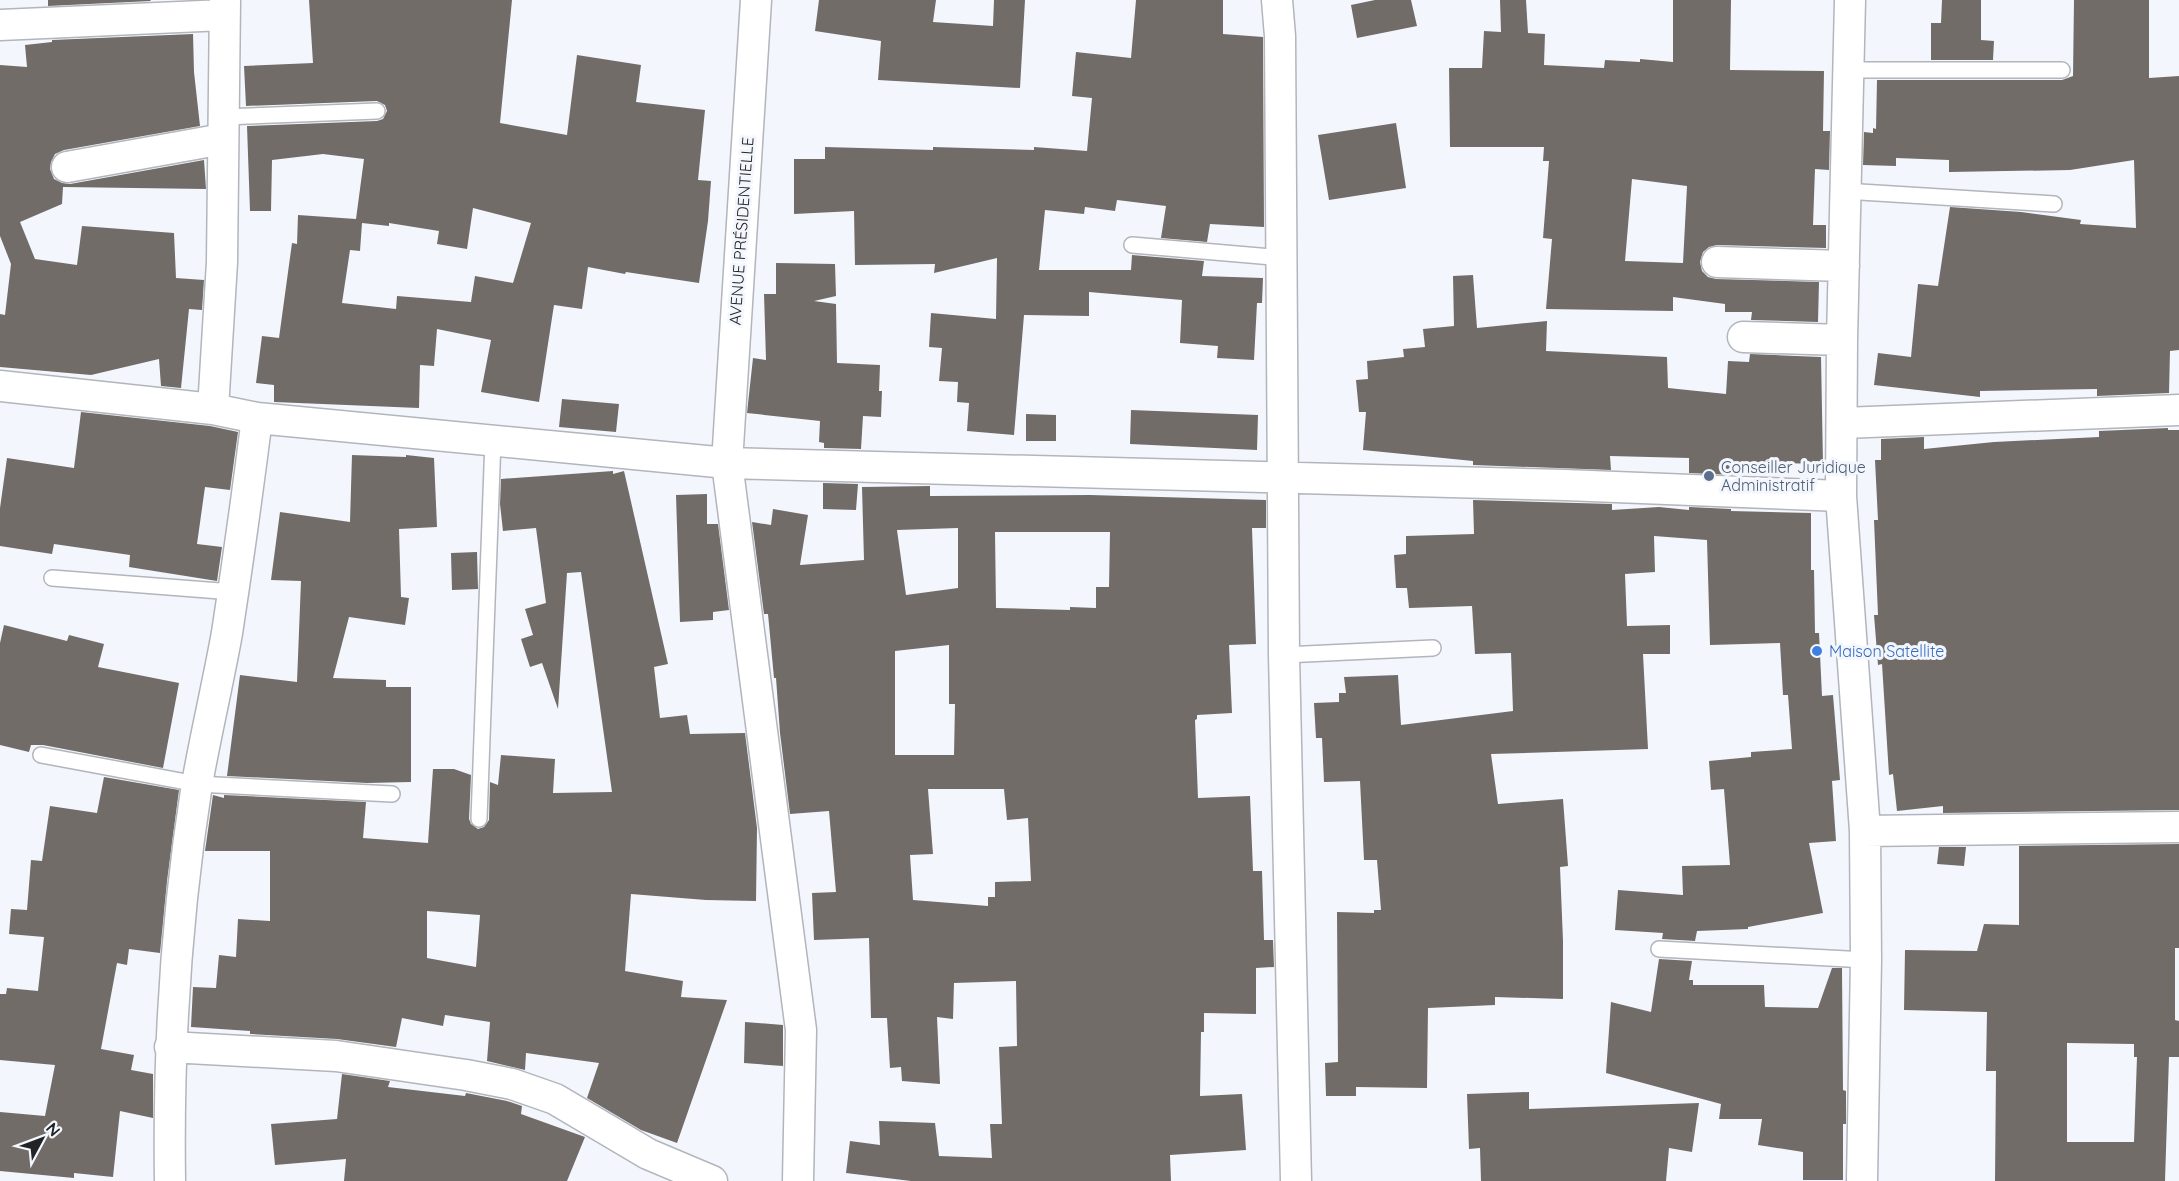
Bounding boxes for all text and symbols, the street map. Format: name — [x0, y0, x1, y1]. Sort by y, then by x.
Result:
street label: AVENUE PRÉSIDENTIELLE — [724, 136, 758, 326]
place label: Conseiller Juridique Administratif — [1721, 457, 1866, 495]
marker: Conseiller Juridique Administratif — [1702, 469, 1716, 483]
place label: Maison Satellite — [1829, 641, 1944, 661]
marker: Maison Satellite — [1810, 644, 1824, 658]
north arrow — [12, 1109, 72, 1169]
text: N — [42, 1118, 65, 1140]

